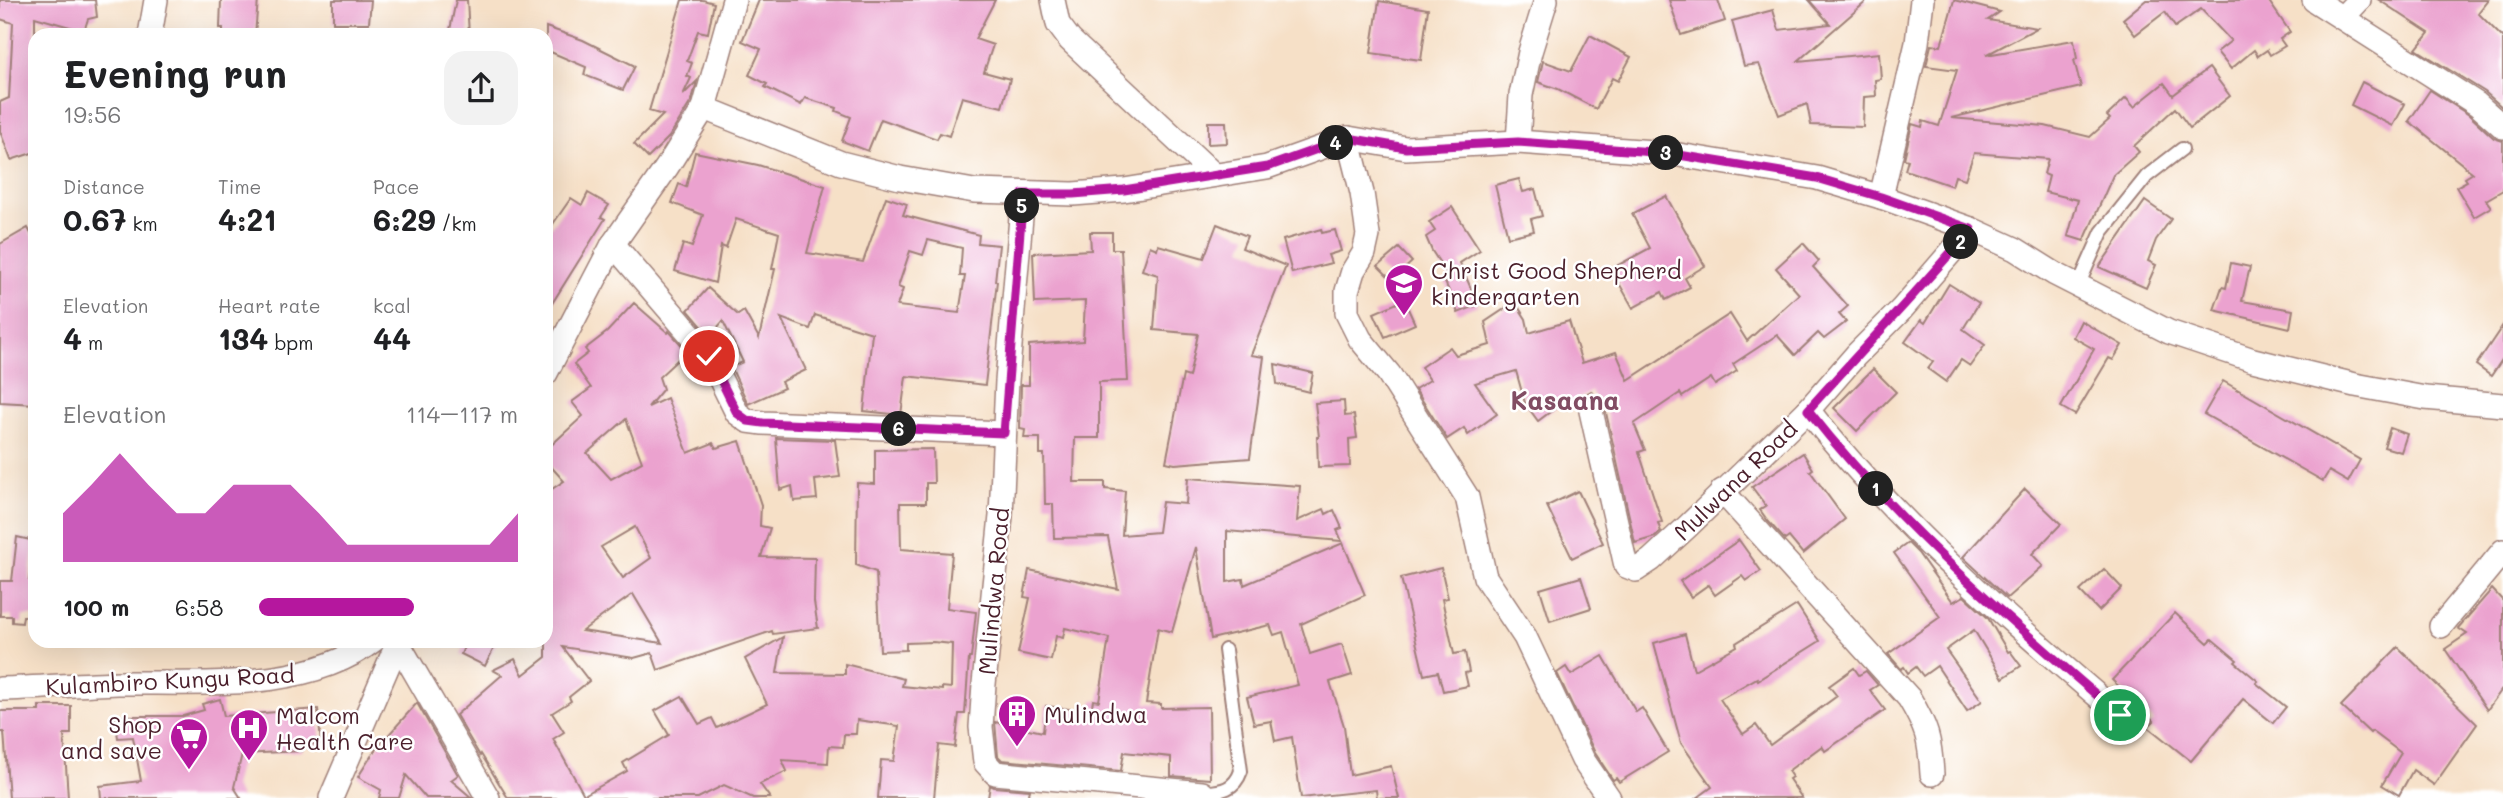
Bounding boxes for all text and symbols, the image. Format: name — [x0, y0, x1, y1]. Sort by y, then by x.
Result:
text: Evening run — [63, 48, 287, 98]
button: share — [444, 51, 518, 125]
text: 19:56 — [63, 99, 121, 129]
pin: 4 — [1318, 125, 1354, 160]
text: 4 — [1329, 130, 1342, 155]
pin: 3 — [1648, 136, 1684, 170]
text: 3 — [1660, 140, 1671, 165]
text: Distance — [63, 174, 145, 199]
text: Time — [218, 174, 261, 199]
text: Pace — [373, 174, 419, 199]
pin: 5 — [1004, 188, 1040, 224]
text: 5 — [1016, 193, 1027, 218]
text: 0.67 — [63, 199, 126, 239]
text: 4:21 — [218, 199, 277, 239]
text: 6:29 — [373, 199, 435, 239]
text: km — [126, 211, 158, 236]
text: /km — [435, 211, 477, 236]
pin: 2 — [1944, 224, 1979, 260]
text: 2 — [1955, 229, 1966, 254]
place label: Christ Good Shepherd kindergarten — [1431, 255, 1682, 311]
school or university icon: Christ Good Shepherd kindergarten — [1383, 262, 1425, 317]
text: Elevation — [63, 293, 148, 318]
text: Heart rate — [218, 293, 321, 318]
text: kcal — [373, 293, 411, 318]
text: 4 — [63, 318, 82, 358]
text: 134 — [218, 318, 268, 358]
text: 44 — [373, 318, 411, 358]
pin — [679, 326, 739, 386]
text: m — [82, 330, 103, 355]
text: bpm — [268, 330, 313, 355]
icon: check — [690, 337, 728, 375]
district label: Kasaana — [1511, 383, 1620, 417]
text: Elevation — [63, 399, 166, 429]
text: 114–117 m — [406, 399, 518, 429]
pin: 6 — [881, 412, 916, 446]
street label: Mulwana Road — [1667, 413, 1803, 547]
text: 6 — [893, 416, 904, 441]
pin: 1 — [1858, 472, 1894, 506]
text: 1 — [1871, 476, 1880, 501]
street label: Mulindwa Road — [971, 506, 1015, 676]
text: 100 m — [63, 592, 129, 622]
text: 6:58 — [175, 592, 223, 622]
street label: Kulambiro Kungu Road — [45, 659, 295, 701]
pin — [2090, 685, 2150, 745]
building icon: Mulindwa — [996, 693, 1038, 748]
icon: arrive — [2101, 696, 2139, 734]
place label: Mulindwa — [1044, 699, 1147, 729]
place label: Malcom Health Care — [276, 700, 414, 756]
hospital icon: Malcom Health Care — [228, 707, 270, 762]
place label: Shop and save — [61, 709, 162, 765]
supermarket icon: Shop and save — [168, 716, 210, 771]

